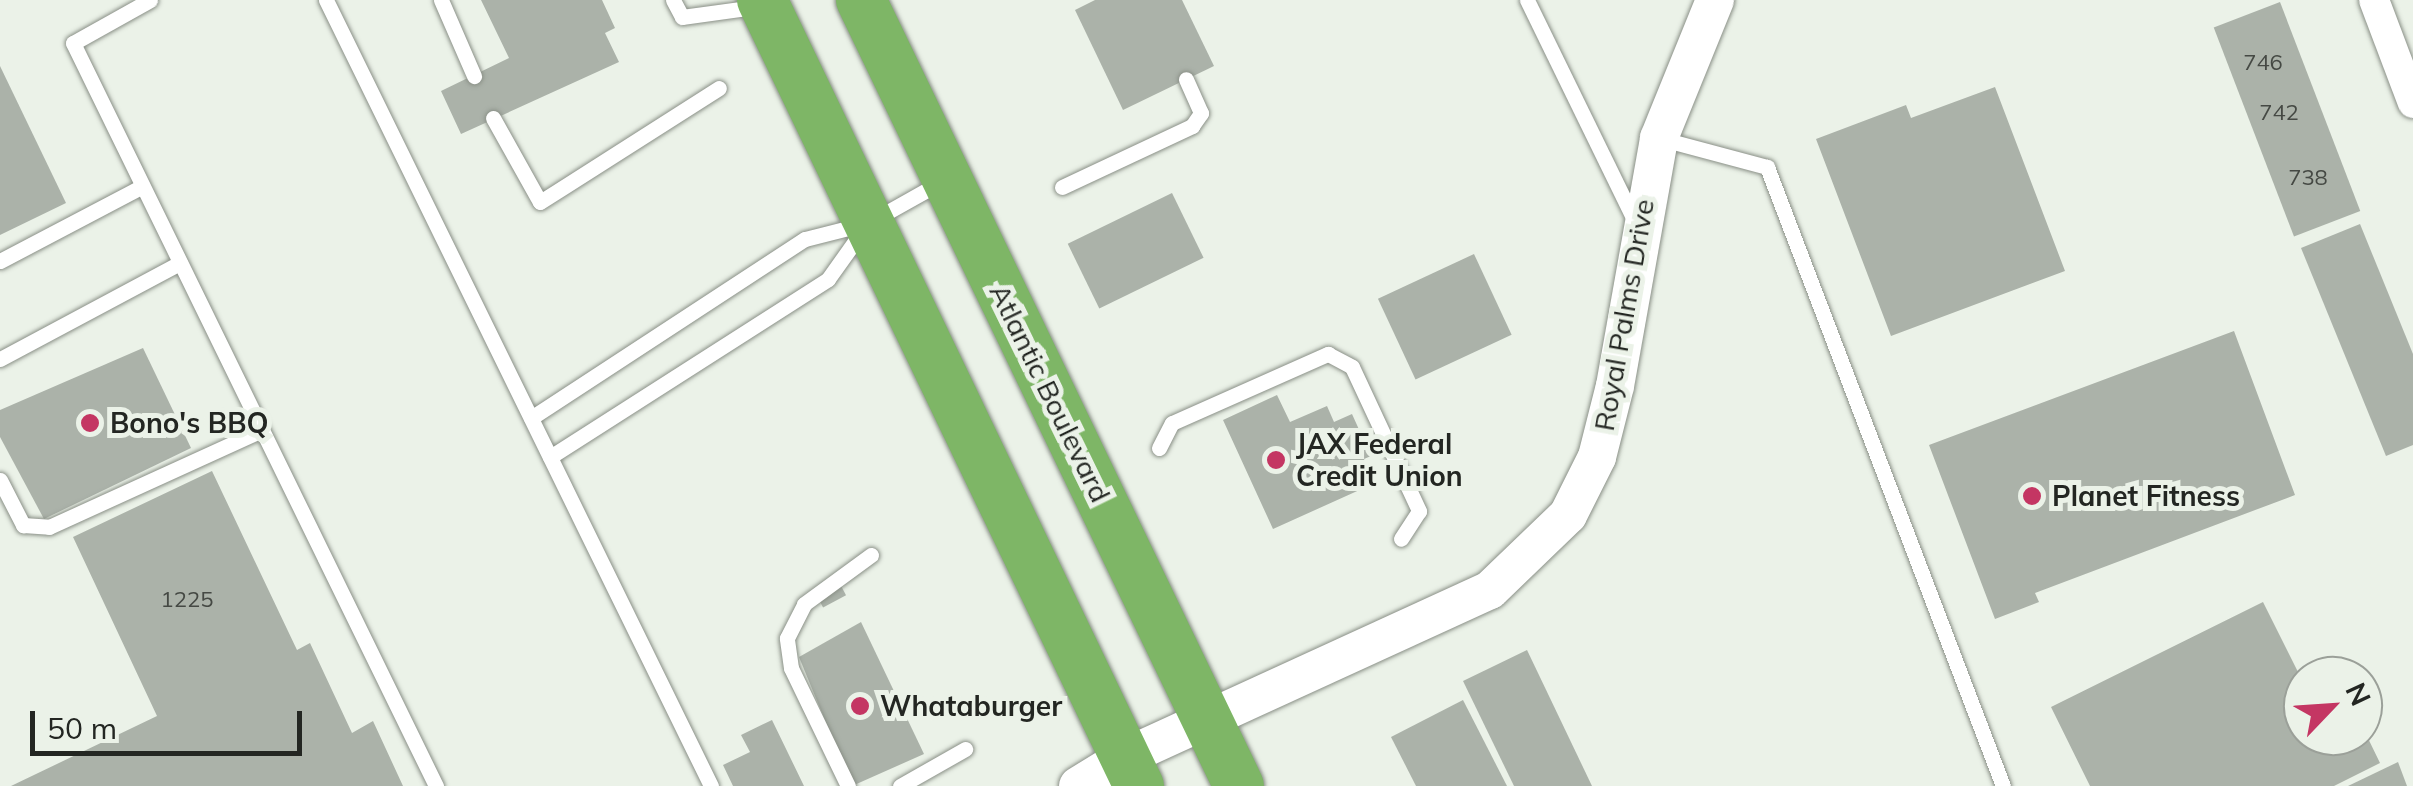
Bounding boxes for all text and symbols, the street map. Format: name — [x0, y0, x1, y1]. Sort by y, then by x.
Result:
house number: 746 — [2243, 50, 2283, 76]
house number: 742 — [2259, 100, 2299, 126]
house number: 738 — [2288, 165, 2328, 191]
street label: Royal Palms Drive — [1587, 197, 1661, 433]
street label: Atlantic Boulevard — [983, 278, 1117, 508]
place label: Bono's BBQ — [110, 406, 269, 440]
marker: Bono's BBQ — [79, 412, 101, 434]
place label: JAX Federal Credit Union — [1296, 427, 1463, 493]
marker: JAX Federal Credit Union — [1265, 449, 1287, 471]
place label: Planet Fitness — [2052, 479, 2240, 513]
marker: Planet Fitness — [2021, 485, 2043, 507]
house number: 1225 — [161, 587, 213, 613]
north arrow — [2283, 656, 2383, 756]
text: N — [2338, 677, 2379, 711]
place label: Whataburger — [880, 689, 1062, 723]
scale bar — [35, 691, 308, 753]
marker: Whataburger — [849, 695, 871, 717]
text: 50 m — [47, 709, 117, 747]

